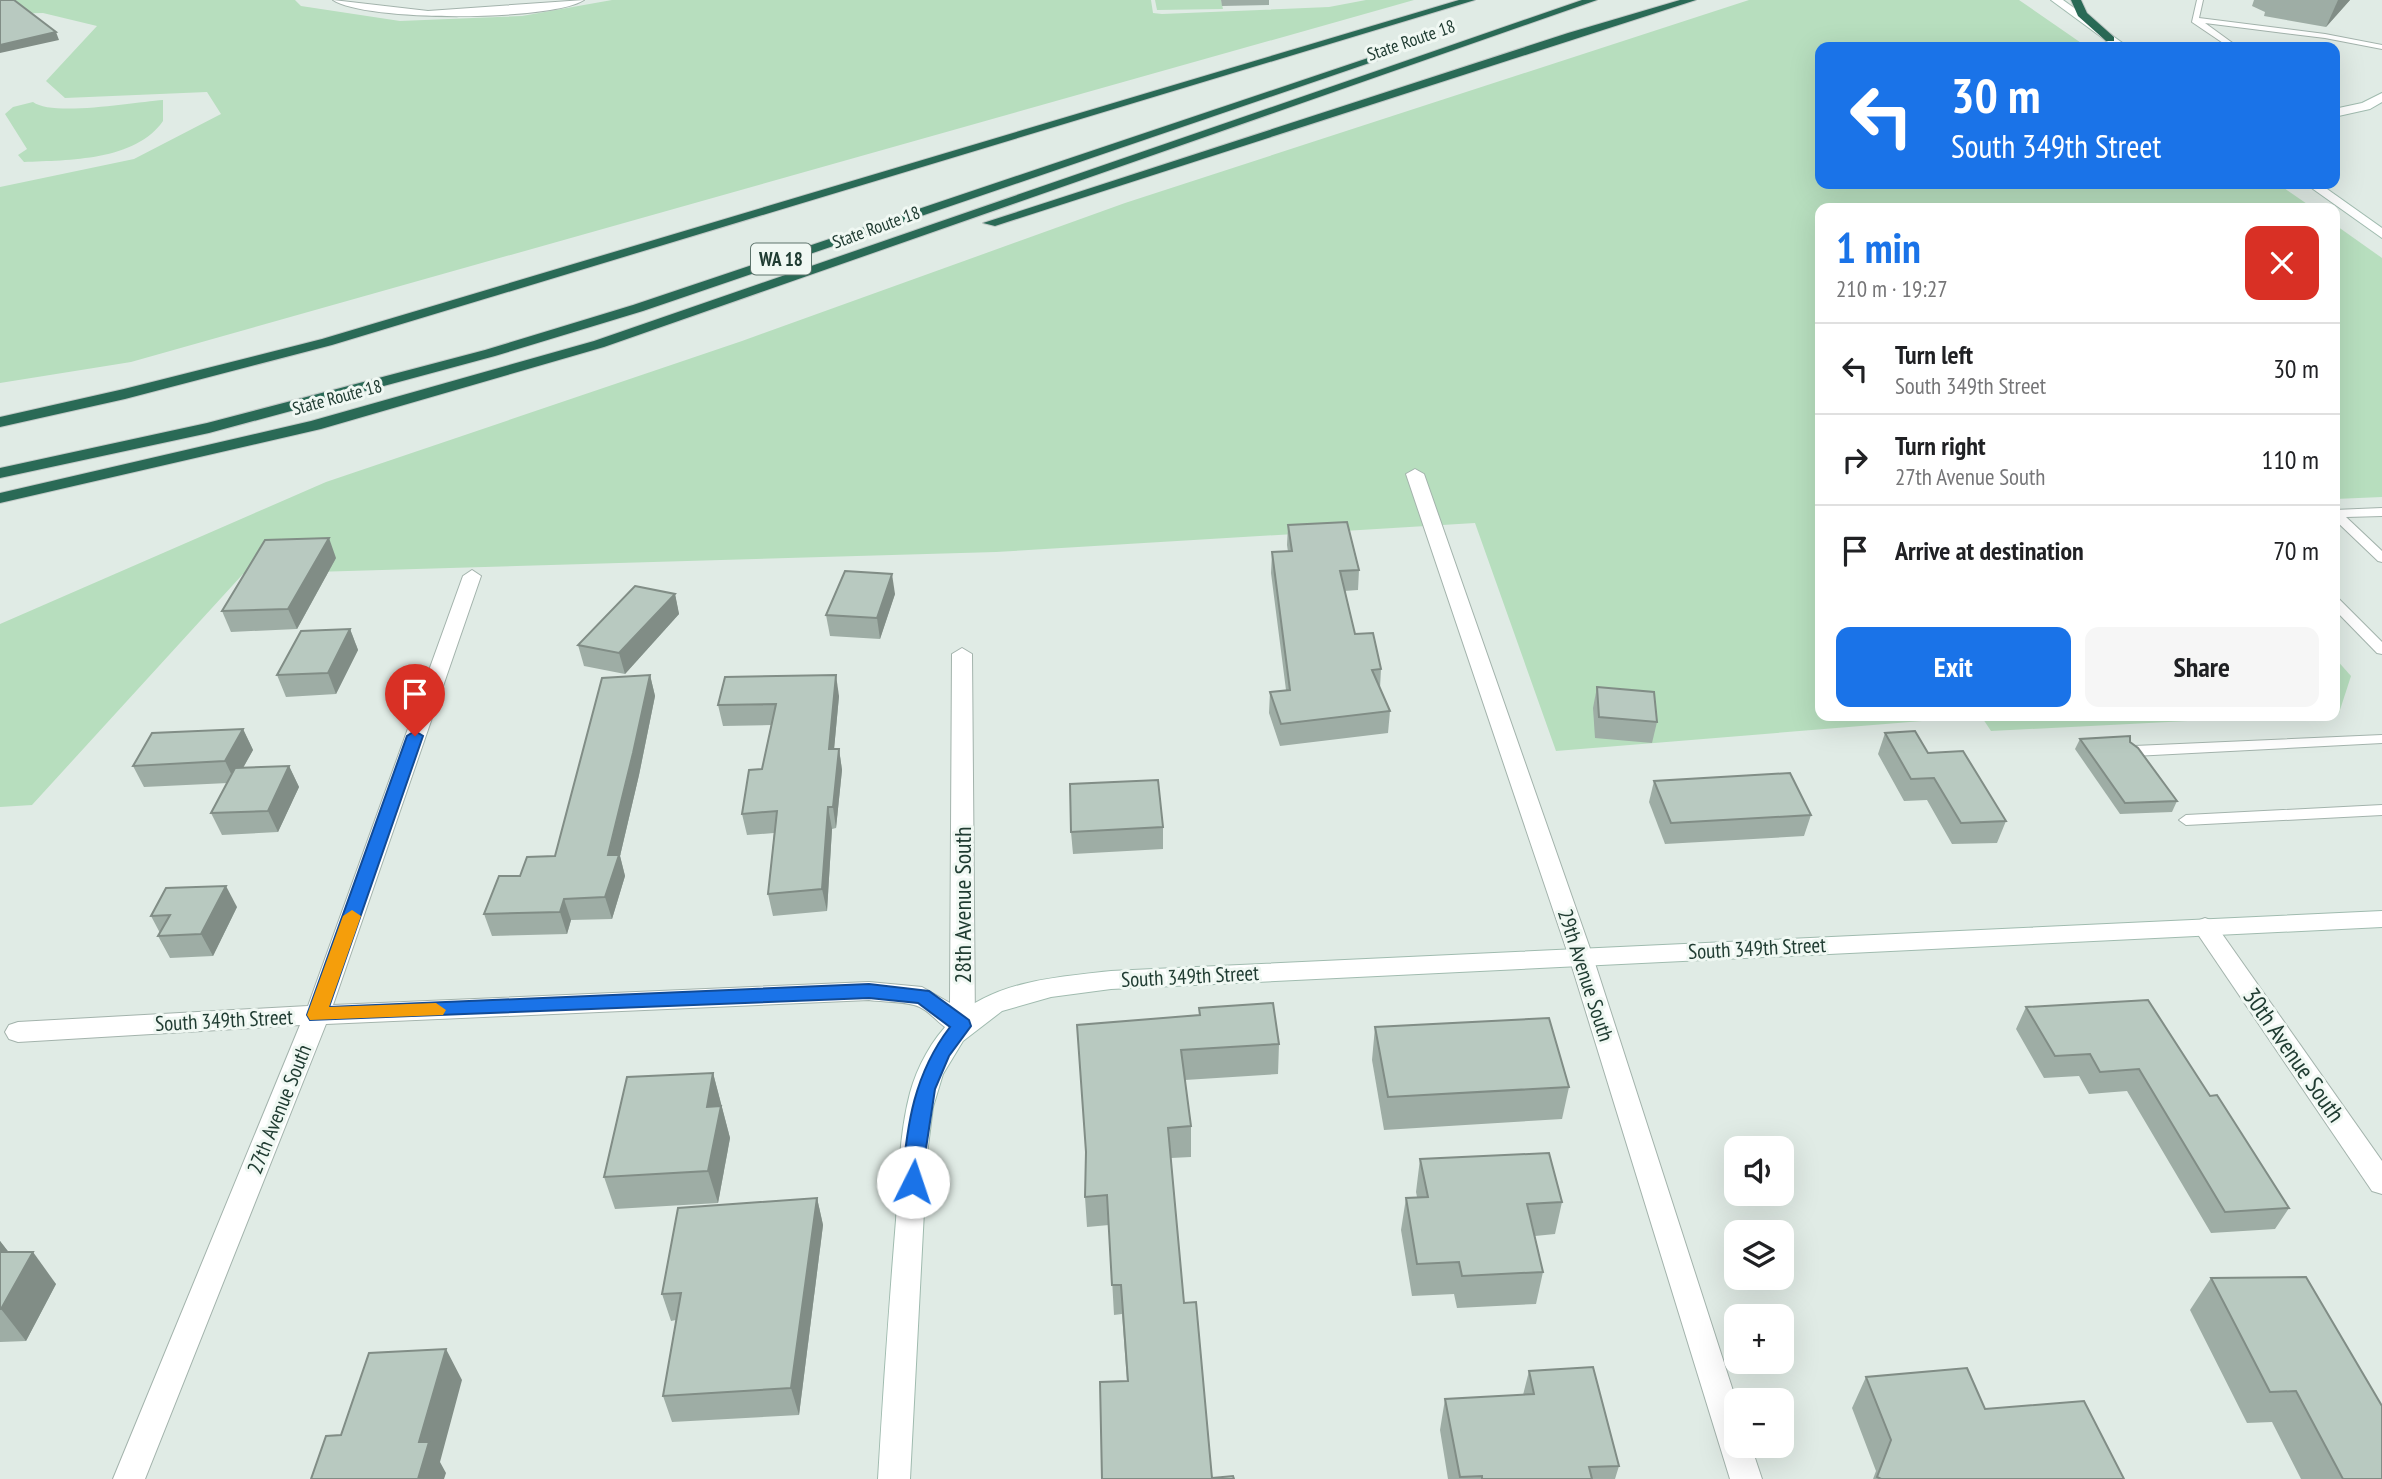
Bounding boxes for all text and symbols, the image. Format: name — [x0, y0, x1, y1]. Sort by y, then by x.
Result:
street label: State Route 18 — [1364, 14, 1458, 66]
text: 30 m — [1951, 63, 2040, 127]
icon: left — [1836, 70, 1927, 161]
text: South 349th Street — [1951, 125, 2161, 167]
street label: State Route 18 — [829, 201, 923, 253]
text: 1 min — [1836, 220, 1921, 275]
button: close — [2245, 226, 2319, 300]
road number: WA 18 — [751, 244, 811, 274]
text: 210 m · 19:27 — [1836, 274, 1948, 303]
text: Turn left — [1895, 338, 1973, 371]
icon: left — [1836, 350, 1874, 388]
text: 30 m — [2273, 352, 2319, 385]
text: South 349th Street — [1895, 371, 2046, 400]
street label: State Route 18 — [290, 374, 384, 420]
text: Turn right — [1895, 429, 1986, 462]
icon: right — [1836, 441, 1874, 479]
text: 110 m — [2261, 443, 2319, 476]
text: 27th Avenue South — [1895, 462, 2045, 491]
icon: arrive — [1836, 532, 1874, 570]
text: Arrive at destination — [1895, 534, 2084, 567]
text: 70 m — [2273, 534, 2319, 567]
button: Exit — [1836, 627, 2071, 707]
button: Share — [2085, 627, 2319, 707]
pin — [385, 664, 445, 736]
icon: arrive — [396, 675, 434, 713]
street label: 28th Avenue South — [947, 826, 978, 984]
street label: 29th Avenue South — [1552, 905, 1620, 1045]
street label: South 349th Street — [1687, 931, 1827, 965]
street label: South 349th Street — [1120, 959, 1260, 993]
street label: 30th Avenue South — [2236, 982, 2352, 1128]
street label: South 349th Street — [154, 1003, 294, 1037]
street label: 27th Avenue South — [241, 1040, 317, 1178]
map controls — [1724, 1136, 1794, 1458]
button: sound — [1724, 1136, 1794, 1206]
position arrow — [876, 1145, 950, 1219]
button: layers — [1724, 1220, 1794, 1290]
button: + — [1724, 1304, 1794, 1374]
button: − — [1724, 1388, 1794, 1458]

